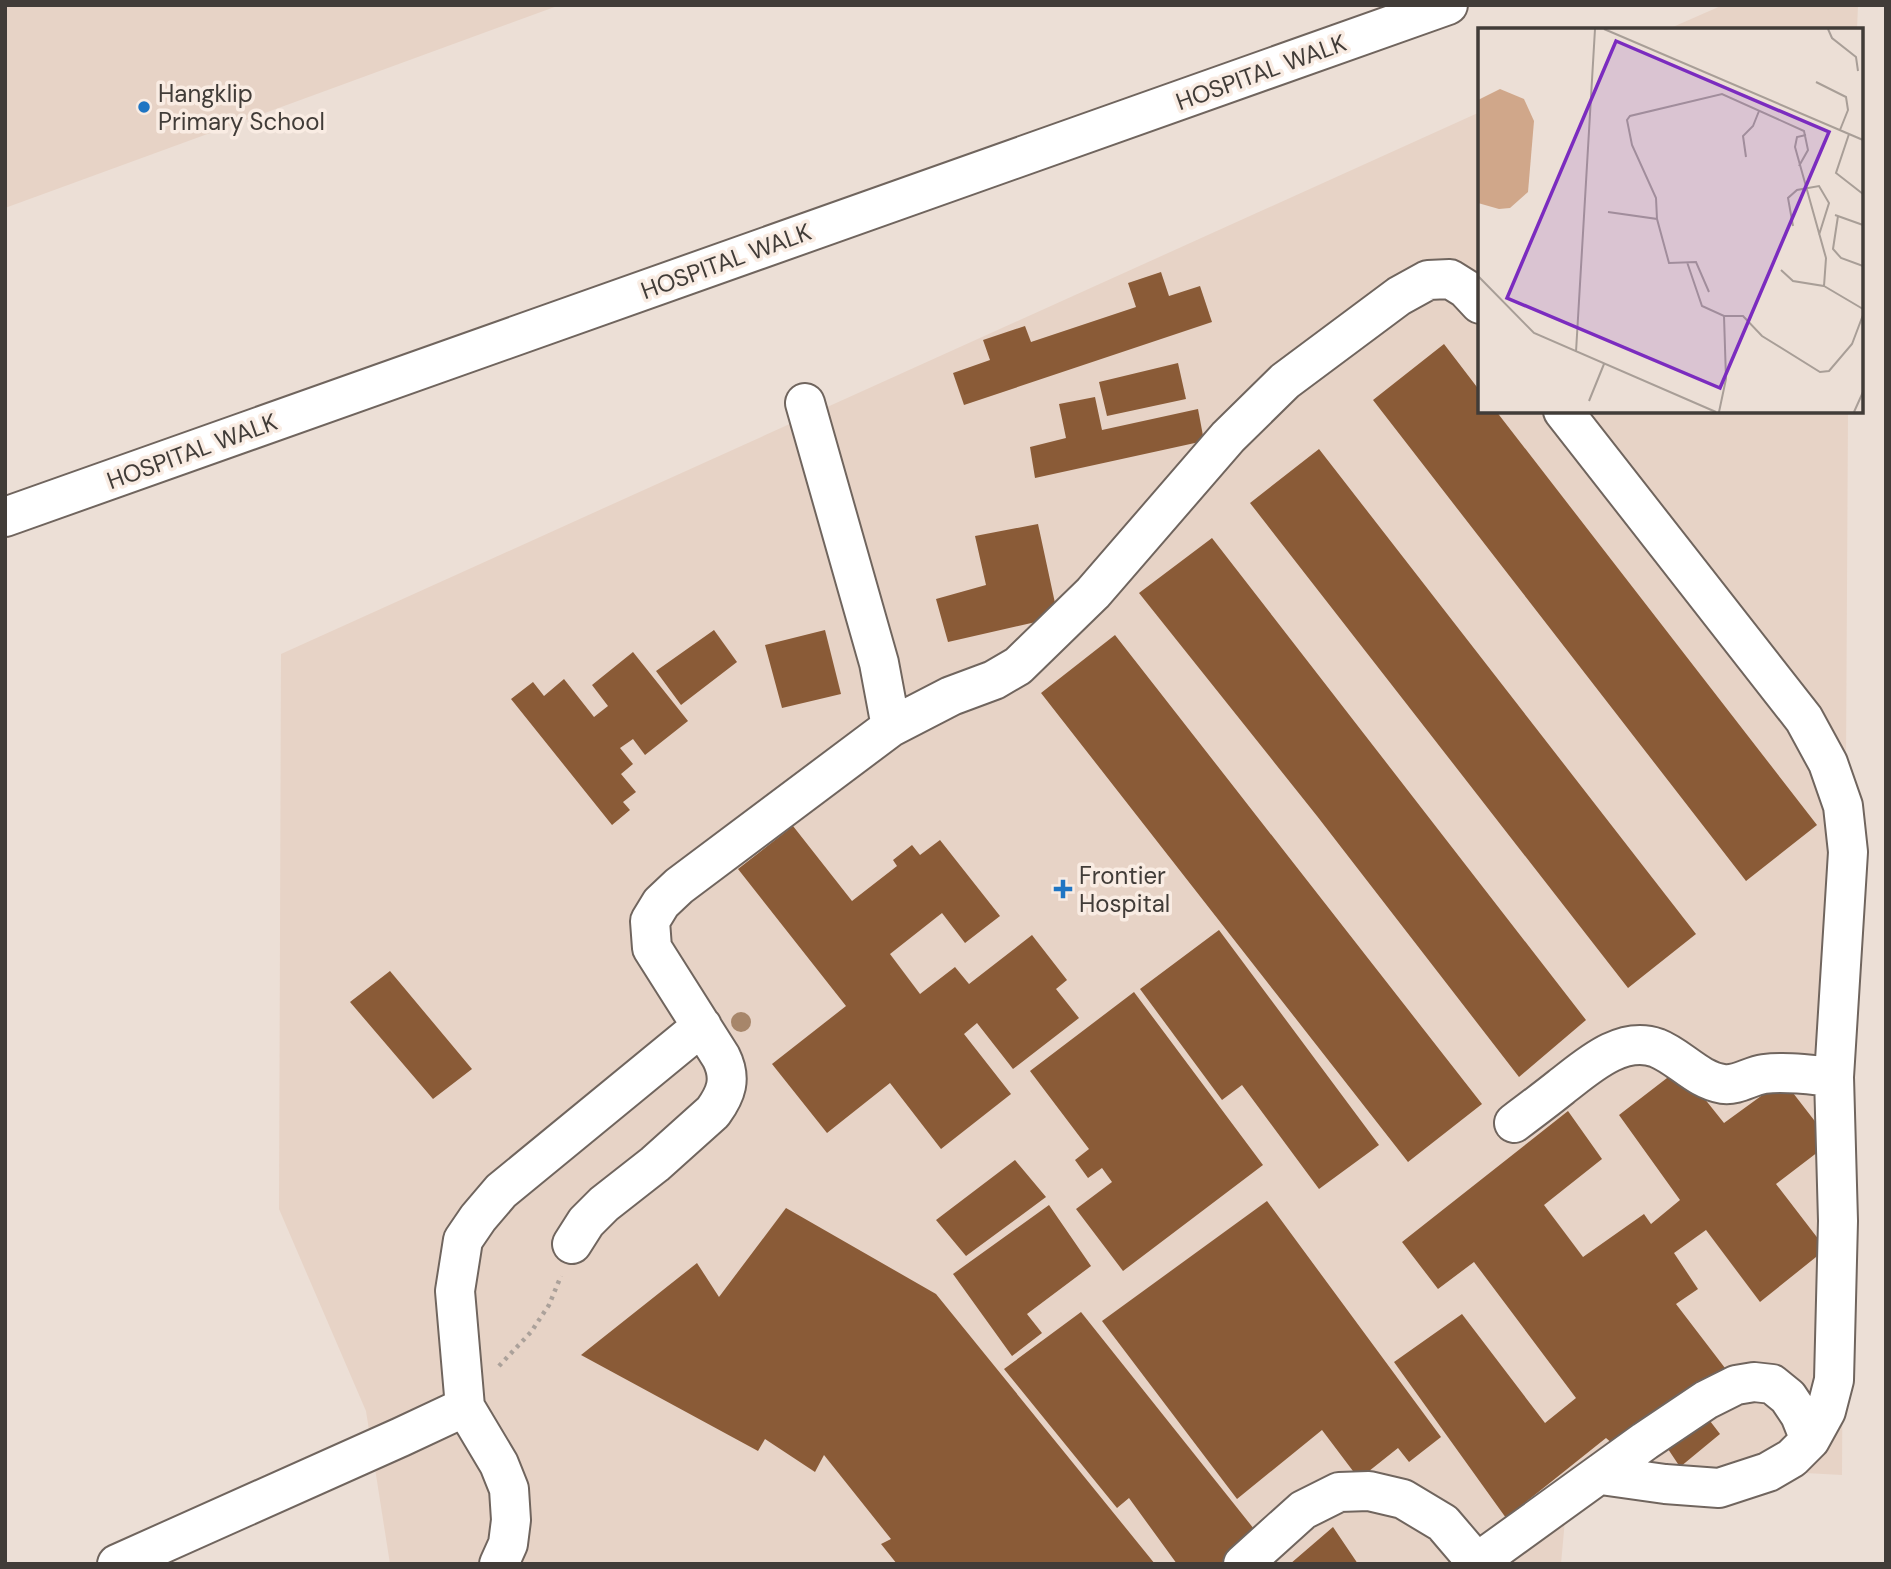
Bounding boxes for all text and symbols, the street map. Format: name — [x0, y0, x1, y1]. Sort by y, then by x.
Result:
street label: HOSPITAL WALK — [1172, 27, 1350, 117]
inset map — [1478, 28, 1863, 413]
place label: Hangklip Primary School — [158, 78, 325, 137]
marker: Hangklip Primary School — [136, 99, 152, 115]
street label: HOSPITAL WALK — [637, 216, 815, 306]
street label: HOSPITAL WALK — [103, 406, 281, 496]
place label: Frontier Hospital — [1079, 860, 1170, 919]
marker: Frontier Hospital — [1053, 879, 1073, 899]

